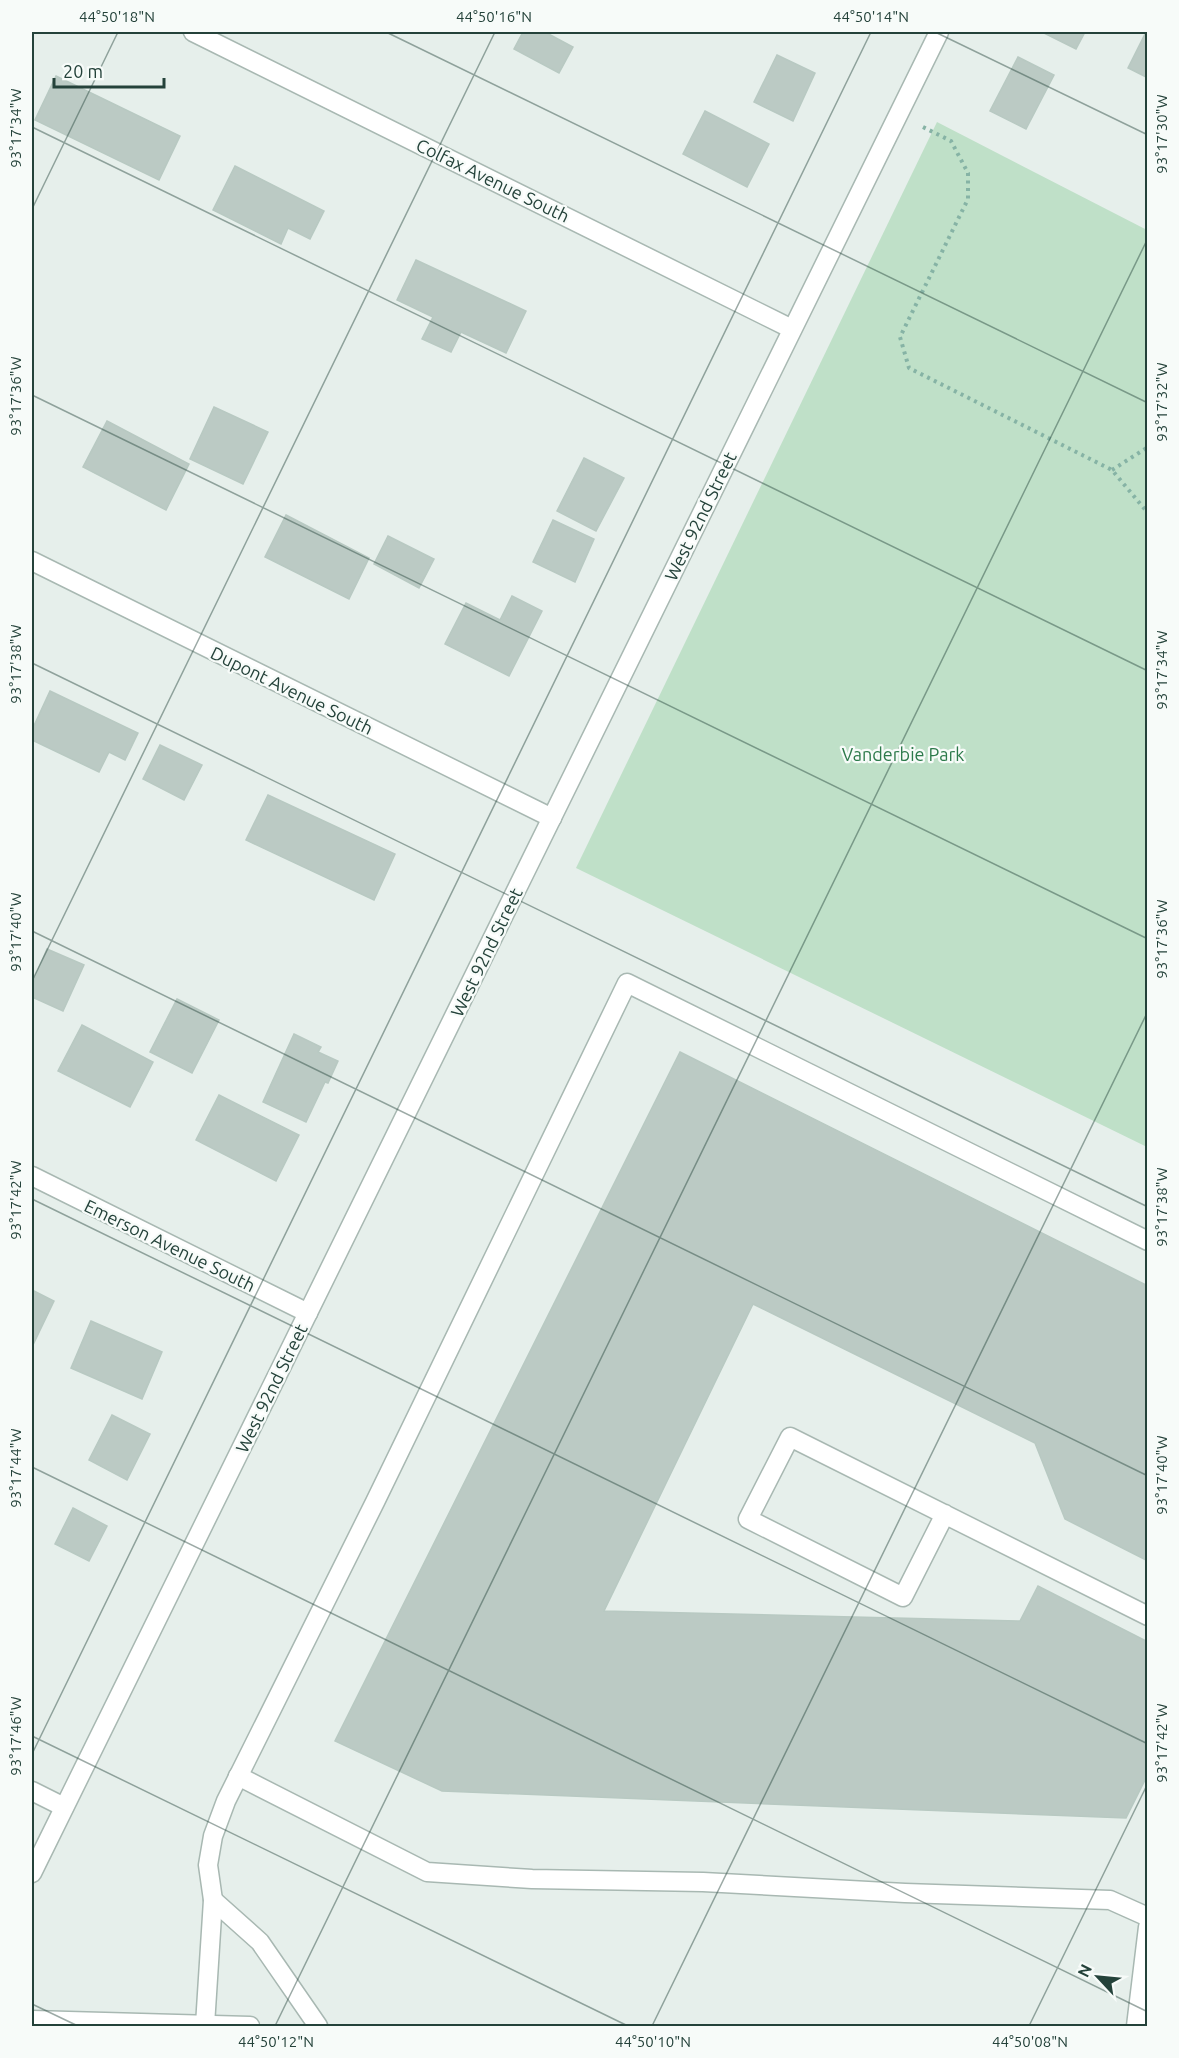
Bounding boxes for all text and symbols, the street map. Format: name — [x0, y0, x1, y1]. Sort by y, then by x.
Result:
text: 44°50'18"N — [79, 8, 155, 25]
text: 44°50'16"N — [456, 8, 532, 25]
text: 44°50'14"N — [833, 8, 909, 25]
scale bar — [54, 51, 164, 89]
text: 20 m — [63, 61, 103, 81]
text: 93°17'34"W — [7, 88, 24, 168]
text: 93°17'30"W — [1153, 94, 1170, 174]
street label: Colfax Avenue South — [413, 134, 573, 226]
text: 93°17'36"W — [7, 356, 24, 436]
text: 93°17'32"W — [1153, 362, 1170, 442]
street label: West 92nd Street — [660, 448, 740, 584]
text: 93°17'38"W — [7, 624, 24, 704]
text: 93°17'34"W — [1153, 630, 1170, 710]
street label: Dupont Avenue South — [208, 642, 376, 738]
park label: Vanderbie Park — [842, 744, 964, 764]
street label: West 92nd Street — [446, 884, 526, 1020]
text: 93°17'40"W — [7, 892, 24, 972]
text: 93°17'36"W — [1153, 899, 1170, 979]
text: 93°17'42"W — [7, 1160, 24, 1240]
text: 93°17'38"W — [1153, 1167, 1170, 1247]
street label: Emerson Avenue South — [81, 1195, 259, 1295]
street label: West 92nd Street — [231, 1320, 311, 1456]
text: 93°17'44"W — [7, 1428, 24, 1508]
text: 93°17'40"W — [1153, 1435, 1170, 1515]
text: 93°17'46"W — [7, 1696, 24, 1776]
text: 93°17'42"W — [1153, 1703, 1170, 1783]
north arrow — [1068, 1947, 1128, 2007]
text: N — [1074, 1961, 1095, 1980]
text: 44°50'12"N — [238, 2033, 314, 2050]
text: 44°50'10"N — [615, 2033, 691, 2050]
text: 44°50'08"N — [992, 2033, 1068, 2050]

